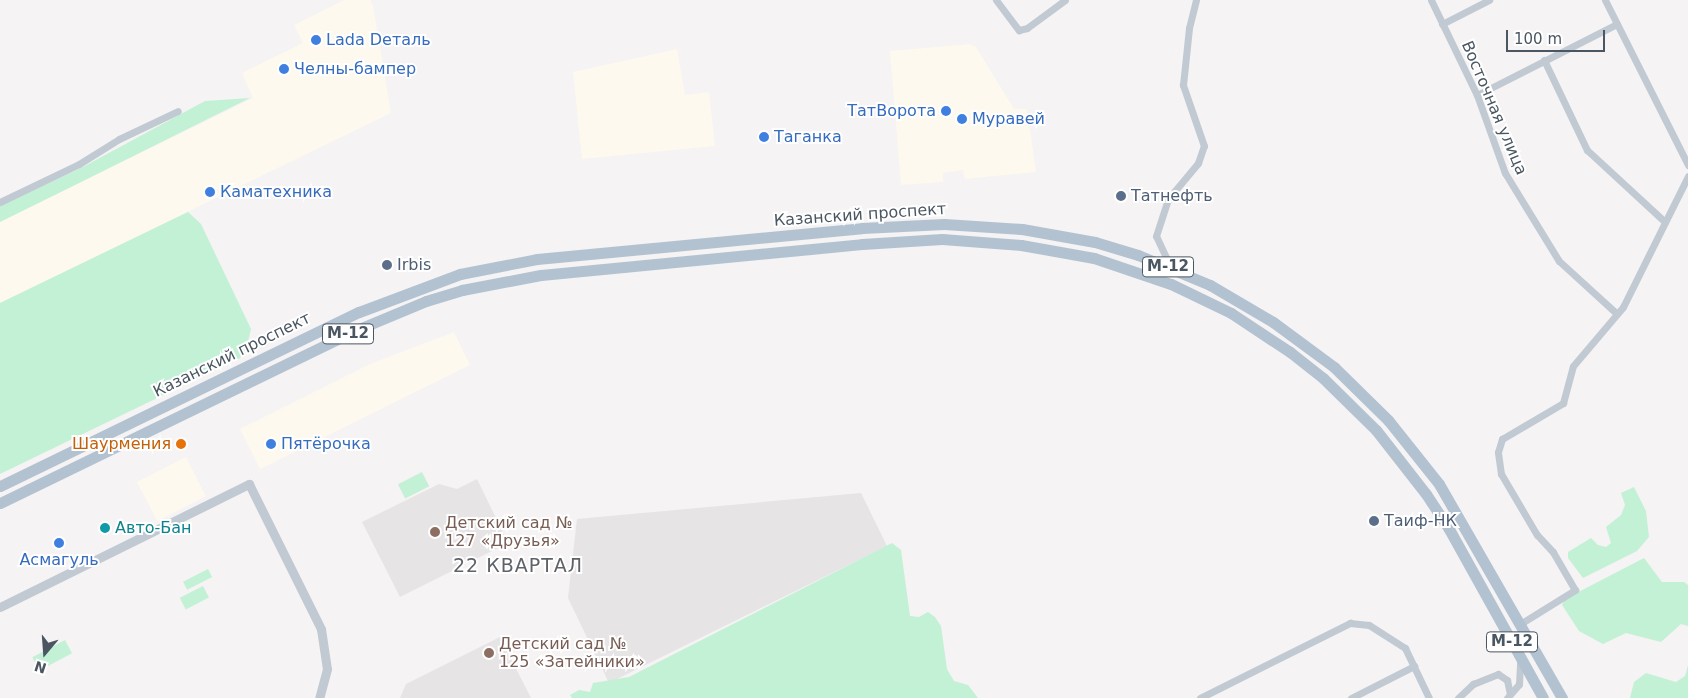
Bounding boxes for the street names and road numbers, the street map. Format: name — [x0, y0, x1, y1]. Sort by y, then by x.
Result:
street label: Восточная улица — [1457, 38, 1531, 178]
street label: Казанский проспект — [773, 199, 947, 231]
road number: М-12 — [1142, 254, 1194, 280]
street label: Казанский проспект — [150, 309, 314, 401]
road number: М-12 — [322, 322, 374, 346]
road number: М-12 — [1486, 630, 1538, 654]

